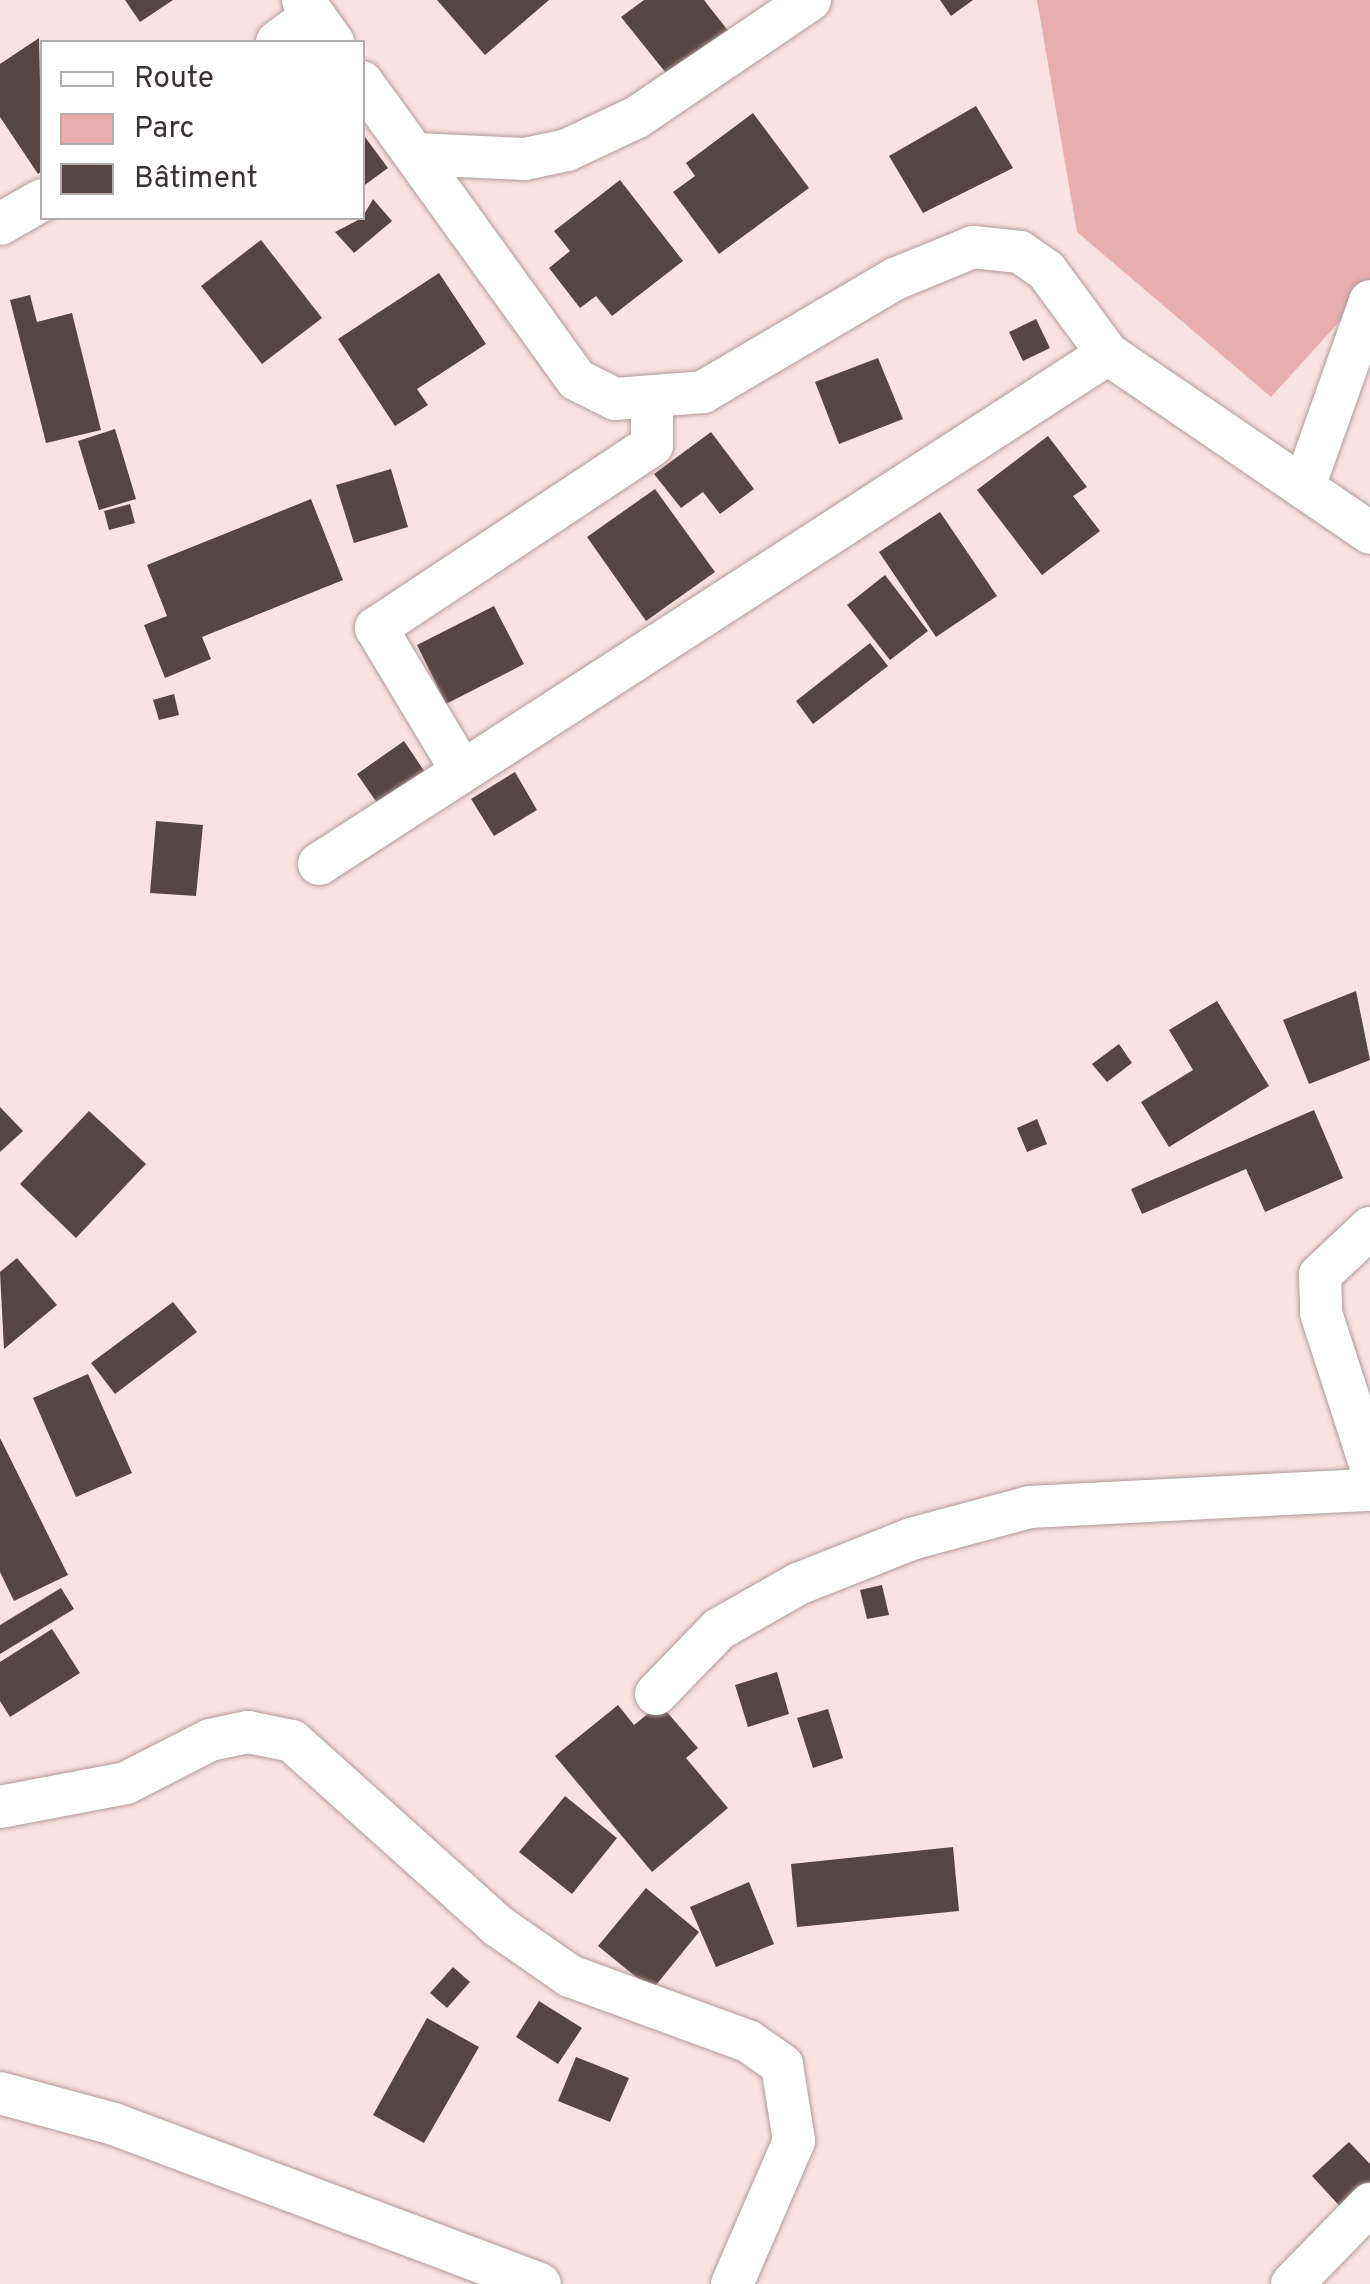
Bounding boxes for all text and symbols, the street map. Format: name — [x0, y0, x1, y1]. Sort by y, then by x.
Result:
legend — [40, 40, 365, 220]
text: Route — [134, 61, 214, 98]
text: Parc — [134, 111, 194, 148]
text: Bâtiment — [134, 161, 258, 198]

